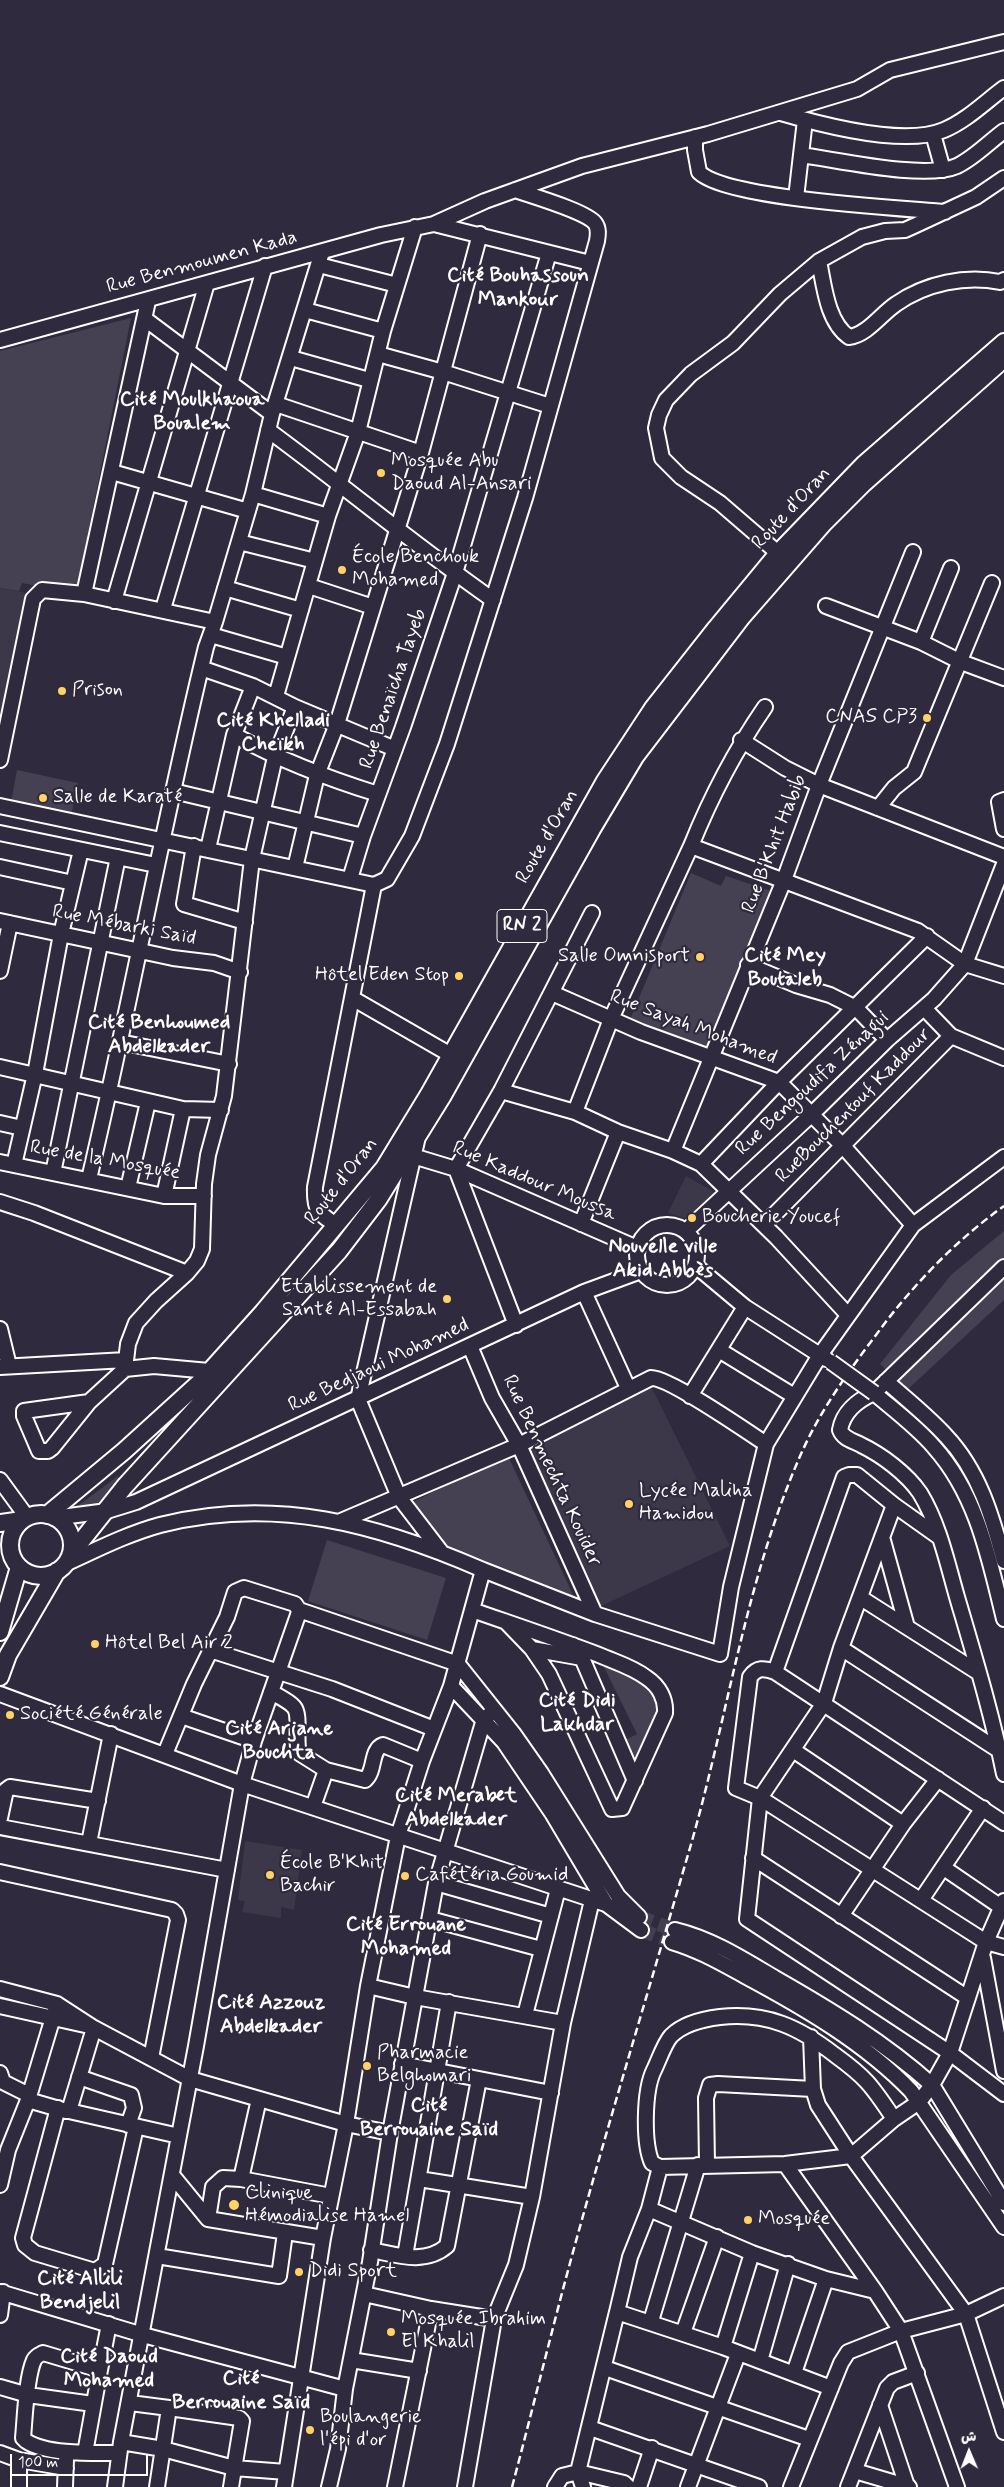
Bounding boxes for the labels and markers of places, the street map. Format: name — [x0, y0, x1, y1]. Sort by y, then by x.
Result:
place label: Mosquée Abu Daoud Al-Ansari — [391, 450, 532, 497]
marker: Mosquée Abu Daoud Al-Ansari — [375, 467, 387, 479]
place label: École Benchouk Mohamed — [352, 546, 479, 593]
marker: École Benchouk Mohamed — [336, 564, 348, 576]
place label: Prison — [72, 679, 123, 703]
marker: Prison — [56, 685, 68, 697]
place label: CNAS CP3 — [825, 706, 917, 730]
marker: CNAS CP3 — [921, 712, 933, 724]
place label: Salle de Karaté — [53, 786, 182, 810]
marker: Salle de Karaté — [37, 792, 49, 804]
place label: Salle Omnisport — [558, 945, 690, 969]
marker: Salle Omnisport — [694, 951, 706, 963]
place label: Hôtel Eden Stop — [315, 964, 449, 988]
marker: Hôtel Eden Stop — [453, 970, 465, 982]
place label: Boucherie Youcef — [702, 1206, 840, 1230]
marker: Boucherie Youcef — [686, 1212, 698, 1224]
place label: Etablissement de Santé Al-Essabah — [280, 1276, 437, 1323]
marker: Etablissement de Santé Al-Essabah — [441, 1293, 453, 1305]
place label: Lycée Maliha Hamidou — [639, 1480, 752, 1527]
marker: Lycée Maliha Hamidou — [623, 1498, 635, 1510]
place label: Hôtel Bel Air 2 — [105, 1632, 233, 1656]
marker: Hôtel Bel Air 2 — [89, 1638, 101, 1650]
place label: Société Générale — [20, 1703, 163, 1727]
marker: Société Générale — [4, 1709, 16, 1721]
place label: École B'Khit Bachir — [280, 1852, 384, 1899]
place label: Cafétéria Goumid — [415, 1864, 568, 1888]
marker: École B'Khit Bachir — [264, 1869, 276, 1881]
marker: Cafétéria Goumid — [399, 1870, 411, 1882]
place label: Pharmacie Belghomari — [377, 2042, 471, 2089]
marker: Pharmacie Belghomari — [361, 2060, 373, 2072]
place label: Clinique Hémodialise Hamel — [245, 2182, 409, 2229]
marker: Clinique Hémodialise Hamel — [227, 2198, 241, 2212]
place label: Mosquée — [758, 2208, 830, 2232]
marker: Mosquée — [742, 2214, 754, 2226]
place label: Didi Sport — [309, 2260, 397, 2284]
marker: Didi Sport — [293, 2266, 305, 2278]
place label: Mosquée Ibrahim El Khalil — [401, 2308, 546, 2355]
marker: Mosquée Ibrahim El Khalil — [385, 2326, 397, 2338]
place label: Boulangerie l'épi d'or — [320, 2406, 421, 2453]
marker: Boulangerie l'épi d'or — [304, 2424, 316, 2436]

